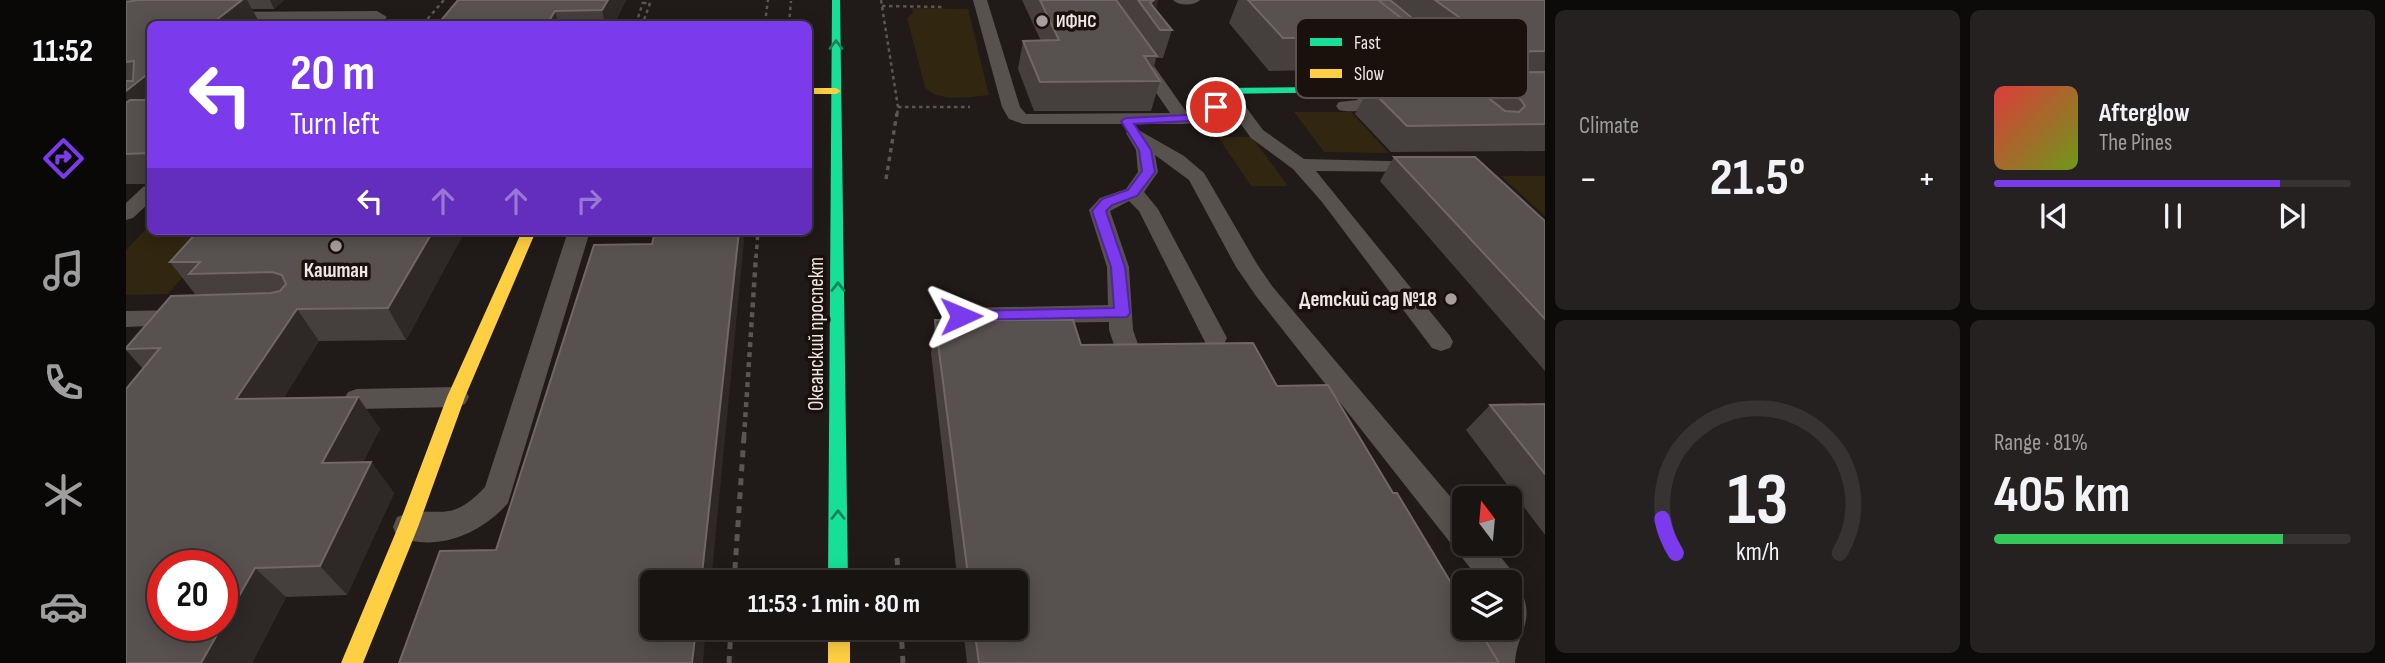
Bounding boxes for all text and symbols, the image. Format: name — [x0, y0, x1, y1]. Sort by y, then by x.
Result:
place label: ИФНС — [1056, 11, 1096, 32]
marker: ИФНС — [1034, 13, 1050, 29]
legend — [1296, 18, 1528, 98]
text: 11:52 — [33, 32, 93, 71]
text: Fast — [1354, 32, 1381, 55]
one-way arrow — [828, 40, 844, 50]
text: 20 m — [290, 45, 375, 104]
icon: left — [175, 49, 266, 140]
text: Slow — [1354, 63, 1384, 86]
pin — [1186, 77, 1246, 137]
icon: arrive — [1197, 88, 1235, 126]
text: Afterglow — [2099, 98, 2190, 129]
text: Turn left — [290, 105, 380, 144]
text: Climate — [1579, 112, 1639, 140]
text: The Pines — [2099, 129, 2172, 157]
icon: directions — [39, 134, 88, 183]
text: 21.5° — [1710, 147, 1805, 210]
text: − — [1579, 157, 1598, 202]
text: + — [1917, 157, 1936, 202]
icon: left — [351, 182, 389, 220]
icon: ahead — [424, 182, 462, 220]
icon: ahead — [497, 182, 535, 220]
icon: right — [570, 182, 608, 220]
icon: previous — [2035, 197, 2073, 235]
icon: pause — [2154, 197, 2192, 235]
icon: next — [2273, 197, 2311, 235]
marker: Каштан — [328, 238, 344, 254]
icon: music — [39, 246, 88, 295]
street label: Океанский проспект — [804, 257, 829, 411]
place label: Каштан — [304, 258, 368, 283]
position arrow — [924, 279, 998, 353]
one-way arrow — [830, 281, 846, 292]
place label: Детский сад №18 — [1299, 287, 1437, 312]
marker: Детский сад №18 — [1443, 291, 1459, 307]
icon: phone — [39, 358, 88, 407]
text: Range · 81% — [1994, 429, 2088, 457]
text: 13 — [1727, 457, 1788, 545]
text: 405 km — [1994, 464, 2130, 527]
icon: climate — [39, 470, 88, 519]
north arrow — [1452, 486, 1522, 556]
map controls — [1452, 486, 1522, 640]
one-way arrow — [830, 509, 846, 519]
text: km/h — [1736, 536, 1779, 567]
speed limit sign: 20 — [147, 550, 238, 641]
button: layers — [1452, 570, 1522, 640]
icon: car — [39, 582, 88, 631]
text: 11:53 · 1 min · 80 m — [748, 589, 920, 620]

